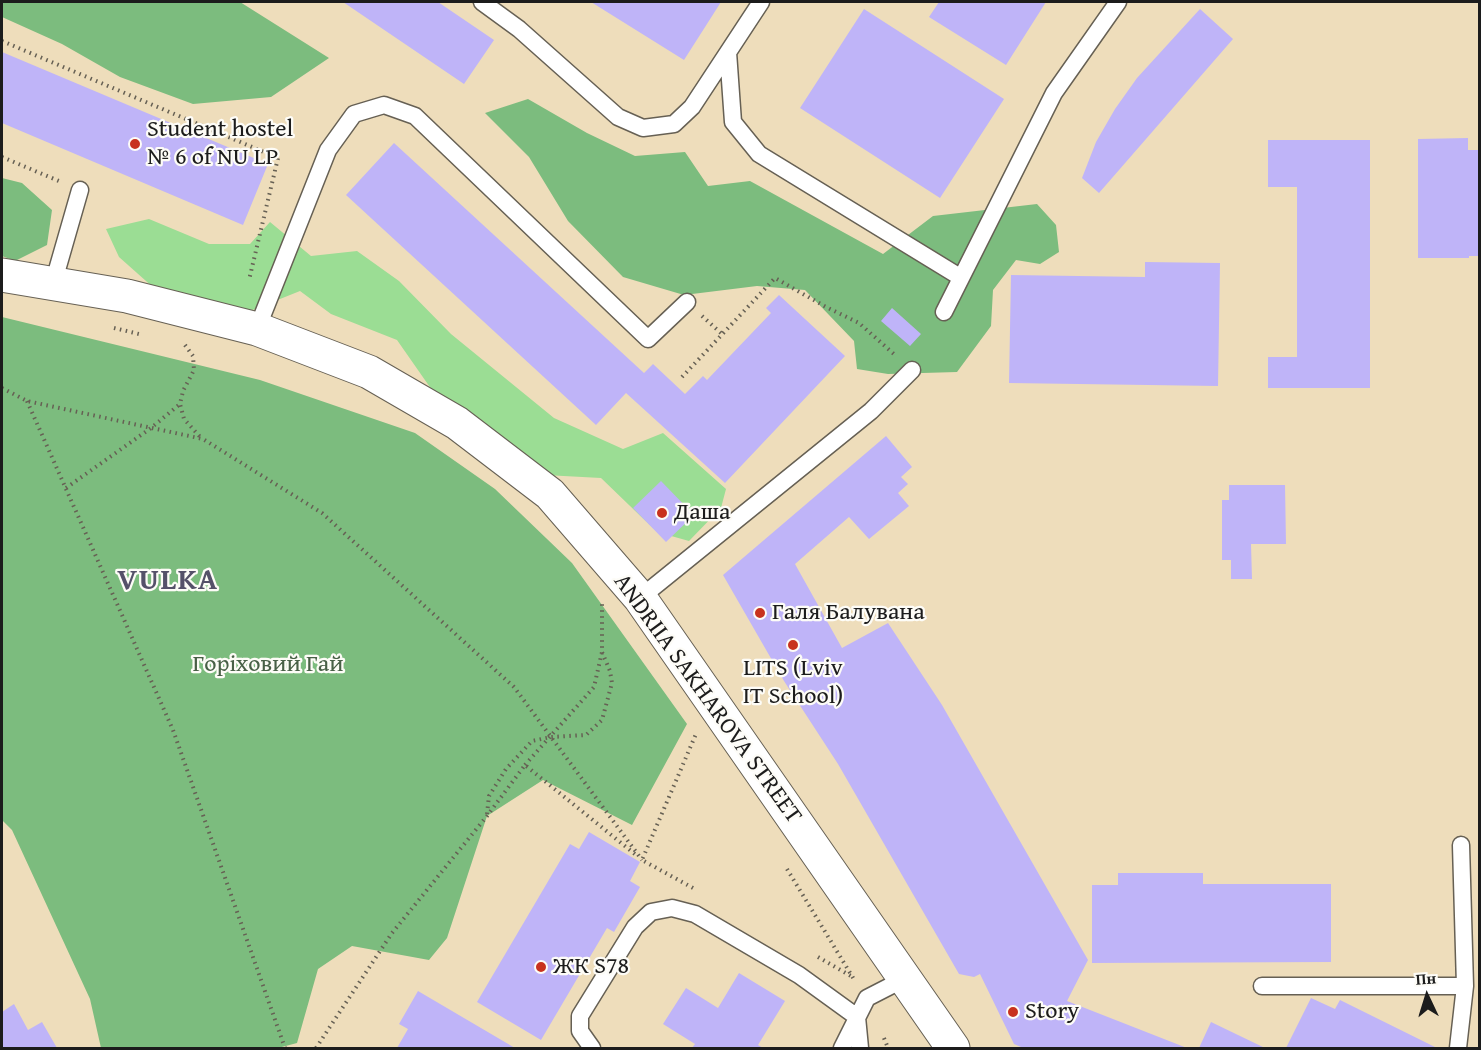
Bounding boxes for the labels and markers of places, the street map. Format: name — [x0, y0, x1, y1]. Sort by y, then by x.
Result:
place label: Student hostel № 6 of NU LP — [147, 116, 293, 172]
marker: Student hostel № 6 of NU LP — [128, 137, 142, 151]
place label: Даша — [674, 499, 730, 527]
marker: Даша — [655, 506, 669, 520]
place label: Галя Балувана — [772, 599, 925, 627]
marker: Галя Балувана — [753, 606, 767, 620]
marker: LITS (Lviv IT School) — [786, 638, 800, 652]
place label: LITS (Lviv IT School) — [743, 655, 843, 711]
place label: ЖК S78 — [553, 953, 629, 981]
marker: ЖК S78 — [534, 960, 548, 974]
place label: Story — [1025, 998, 1079, 1026]
marker: Story — [1006, 1005, 1020, 1019]

